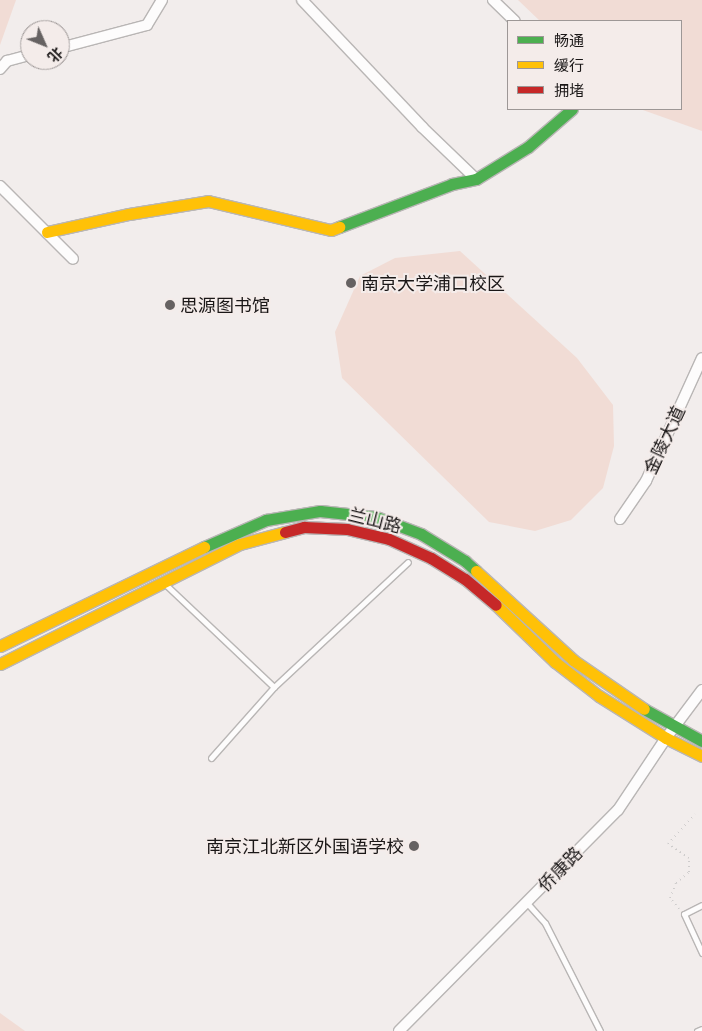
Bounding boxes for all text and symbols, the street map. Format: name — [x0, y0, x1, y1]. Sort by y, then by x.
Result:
north arrow — [20, 20, 70, 70]
legend — [507, 20, 682, 110]
text: 畅通 — [554, 31, 584, 49]
text: 北 — [44, 44, 66, 66]
text: 缓行 — [554, 56, 584, 74]
text: 拥堵 — [554, 81, 584, 99]
place label: 南京大学浦口校区 — [361, 272, 505, 294]
marker: 南京大学浦口校区 — [345, 277, 357, 289]
place label: 思源图书馆 — [180, 294, 270, 316]
marker: 思源图书馆 — [164, 299, 176, 311]
street label: 金陵大道 — [639, 403, 689, 477]
street label: 兰山路 — [346, 503, 404, 537]
place label: 南京江北新区外国语学校 — [206, 835, 404, 857]
marker: 南京江北新区外国语学校 — [408, 840, 420, 852]
street label: 侨康路 — [533, 842, 587, 896]

